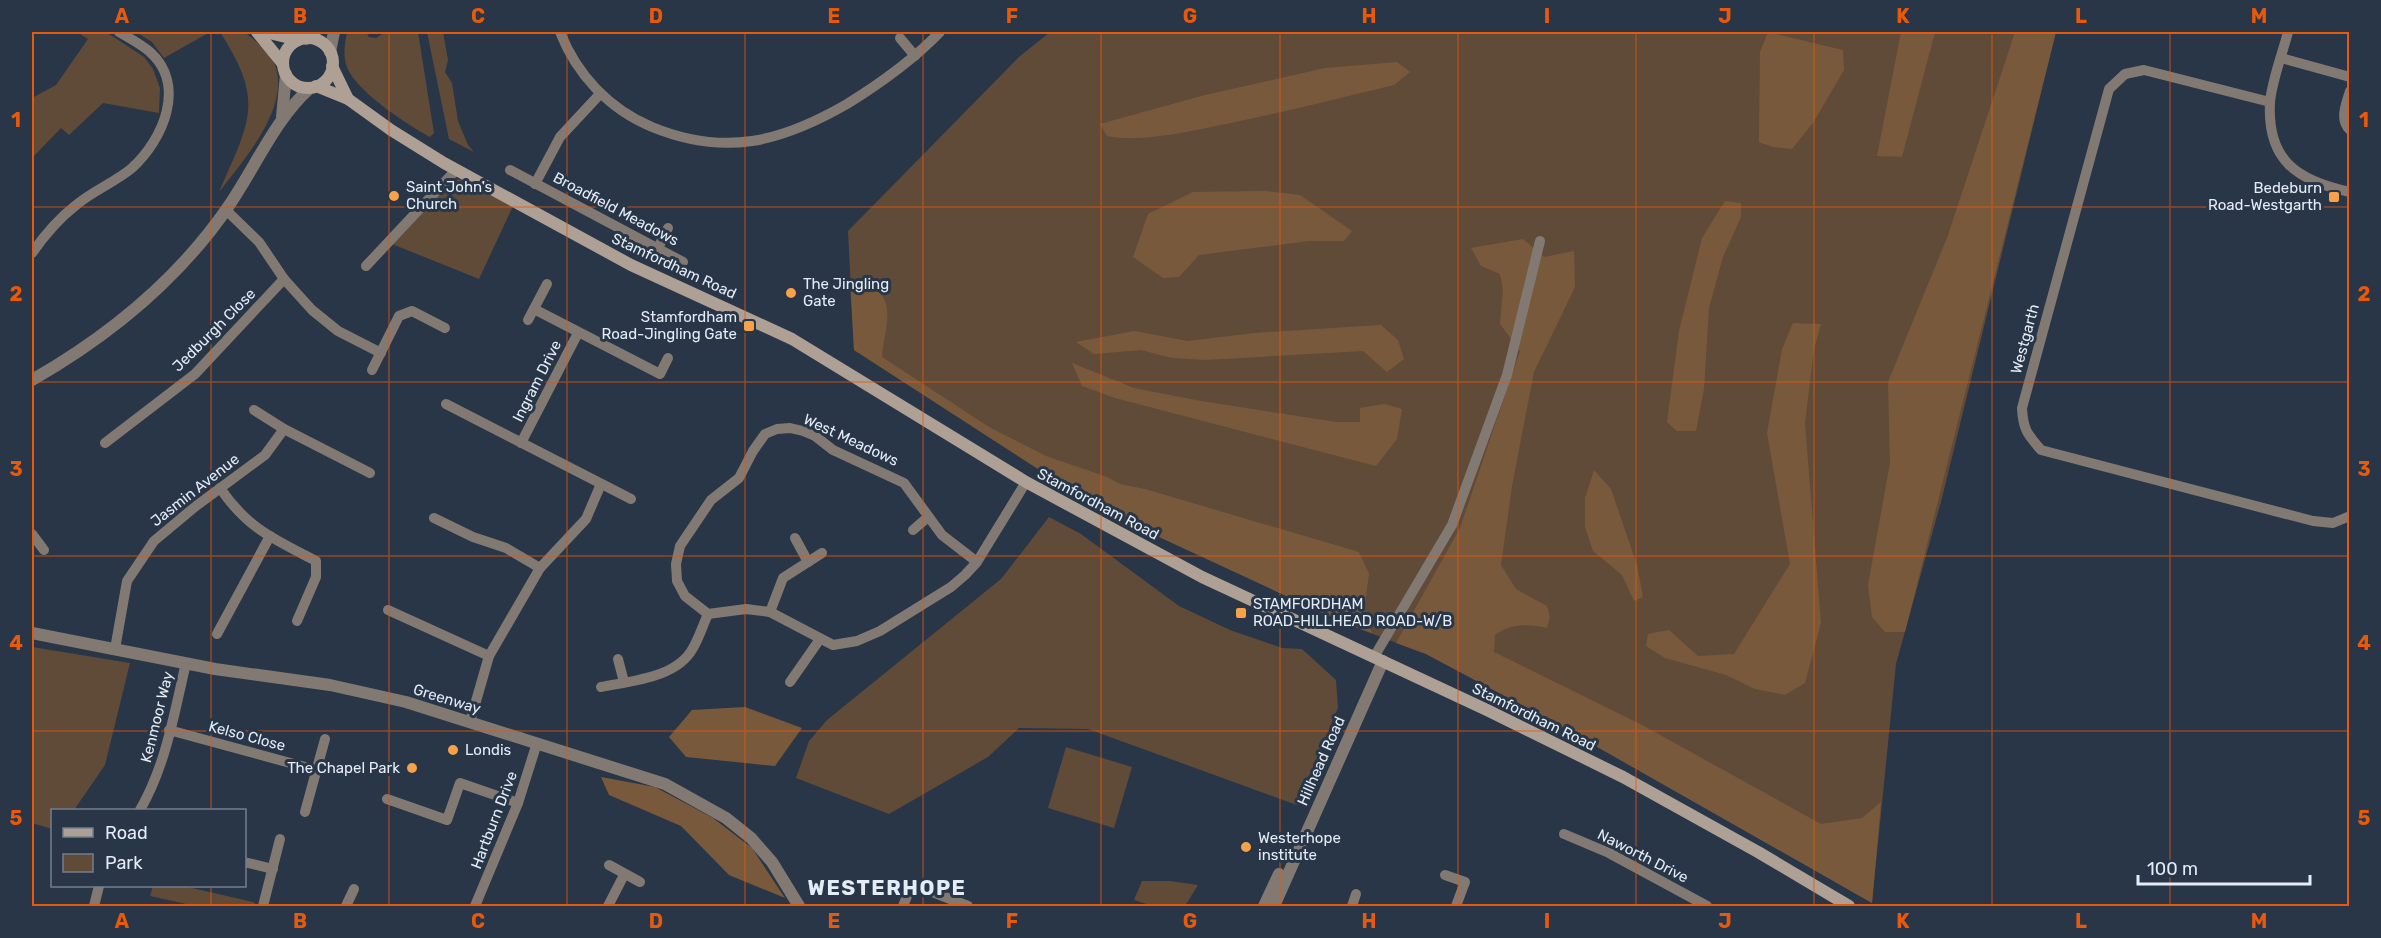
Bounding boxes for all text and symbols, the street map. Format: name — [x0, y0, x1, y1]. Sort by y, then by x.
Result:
text: A — [115, 4, 130, 28]
text: B — [293, 4, 307, 28]
text: C — [471, 4, 485, 28]
text: D — [649, 4, 663, 28]
text: E — [828, 4, 840, 28]
text: F — [1006, 4, 1018, 28]
text: G — [1183, 4, 1197, 28]
text: H — [1362, 4, 1376, 28]
text: I — [1544, 4, 1550, 28]
text: J — [1718, 4, 1732, 28]
text: K — [1896, 4, 1910, 28]
text: L — [2075, 4, 2087, 28]
text: M — [2251, 4, 2267, 28]
text: 1 — [11, 108, 21, 132]
text: 1 — [2359, 108, 2369, 132]
street label: Broadfield Meadows — [550, 168, 682, 250]
place label: Saint John's Church — [406, 178, 493, 213]
place label: Bedeburn Road-Westgarth — [2208, 179, 2322, 214]
marker: Saint John's Church — [387, 189, 401, 203]
marker: Bedeburn Road-Westgarth — [2327, 190, 2341, 204]
street label: Stamfordham Road — [609, 229, 739, 303]
place label: The Jingling Gate — [803, 275, 889, 310]
text: 2 — [10, 282, 23, 306]
text: 2 — [2358, 282, 2371, 306]
street label: Jedburgh Close — [169, 285, 259, 375]
marker: The Jingling Gate — [784, 286, 798, 300]
street label: Westgarth — [2007, 302, 2043, 376]
place label: Stamfordham Road-Jingling Gate — [602, 308, 737, 343]
marker: Stamfordham Road-Jingling Gate — [742, 319, 756, 333]
street label: Ingram Drive — [509, 337, 565, 425]
street label: West Meadows — [801, 410, 902, 470]
street label: Jasmin Avenue — [147, 450, 243, 530]
text: 3 — [9, 457, 23, 481]
text: 3 — [2357, 457, 2371, 481]
street label: Stamfordham Road — [1034, 464, 1162, 544]
place label: STAMFORDHAM ROAD-HILLHEAD ROAD-W/B — [1253, 595, 1452, 630]
marker: STAMFORDHAM ROAD-HILLHEAD ROAD-W/B — [1234, 606, 1248, 620]
text: 4 — [9, 631, 23, 655]
text: 4 — [2357, 631, 2371, 655]
street label: Kenmoor Way — [137, 669, 177, 765]
street label: Stamfordham Road — [1469, 679, 1599, 755]
street label: Greenway — [411, 680, 483, 718]
street label: Hillhead Road — [1293, 714, 1349, 808]
street label: Kelso Close — [207, 717, 287, 755]
place label: Londis — [465, 741, 512, 759]
marker: Londis — [446, 743, 460, 757]
place label: The Chapel Park — [287, 759, 400, 777]
marker: The Chapel Park — [405, 761, 419, 775]
street label: Hartburn Drive — [467, 769, 521, 871]
text: 5 — [10, 806, 23, 830]
text: 5 — [2358, 806, 2371, 830]
legend — [51, 809, 246, 887]
text: Road — [105, 822, 148, 844]
street label: Naworth Drive — [1595, 825, 1691, 887]
place label: Westerhope institute — [1258, 829, 1341, 864]
marker: Westerhope institute — [1239, 840, 1253, 854]
scale bar — [2138, 848, 2310, 886]
text: Park — [105, 852, 143, 874]
text: 100 m — [2147, 858, 2198, 880]
district label: WESTERHOPE — [807, 875, 967, 900]
text: A — [115, 909, 130, 933]
text: B — [293, 909, 307, 933]
text: C — [471, 909, 485, 933]
text: D — [649, 909, 663, 933]
text: E — [828, 909, 840, 933]
text: F — [1006, 909, 1018, 933]
text: G — [1183, 909, 1197, 933]
text: H — [1362, 909, 1376, 933]
text: I — [1544, 909, 1550, 933]
text: J — [1718, 909, 1732, 933]
text: K — [1896, 909, 1910, 933]
text: L — [2075, 909, 2087, 933]
text: M — [2251, 909, 2267, 933]

